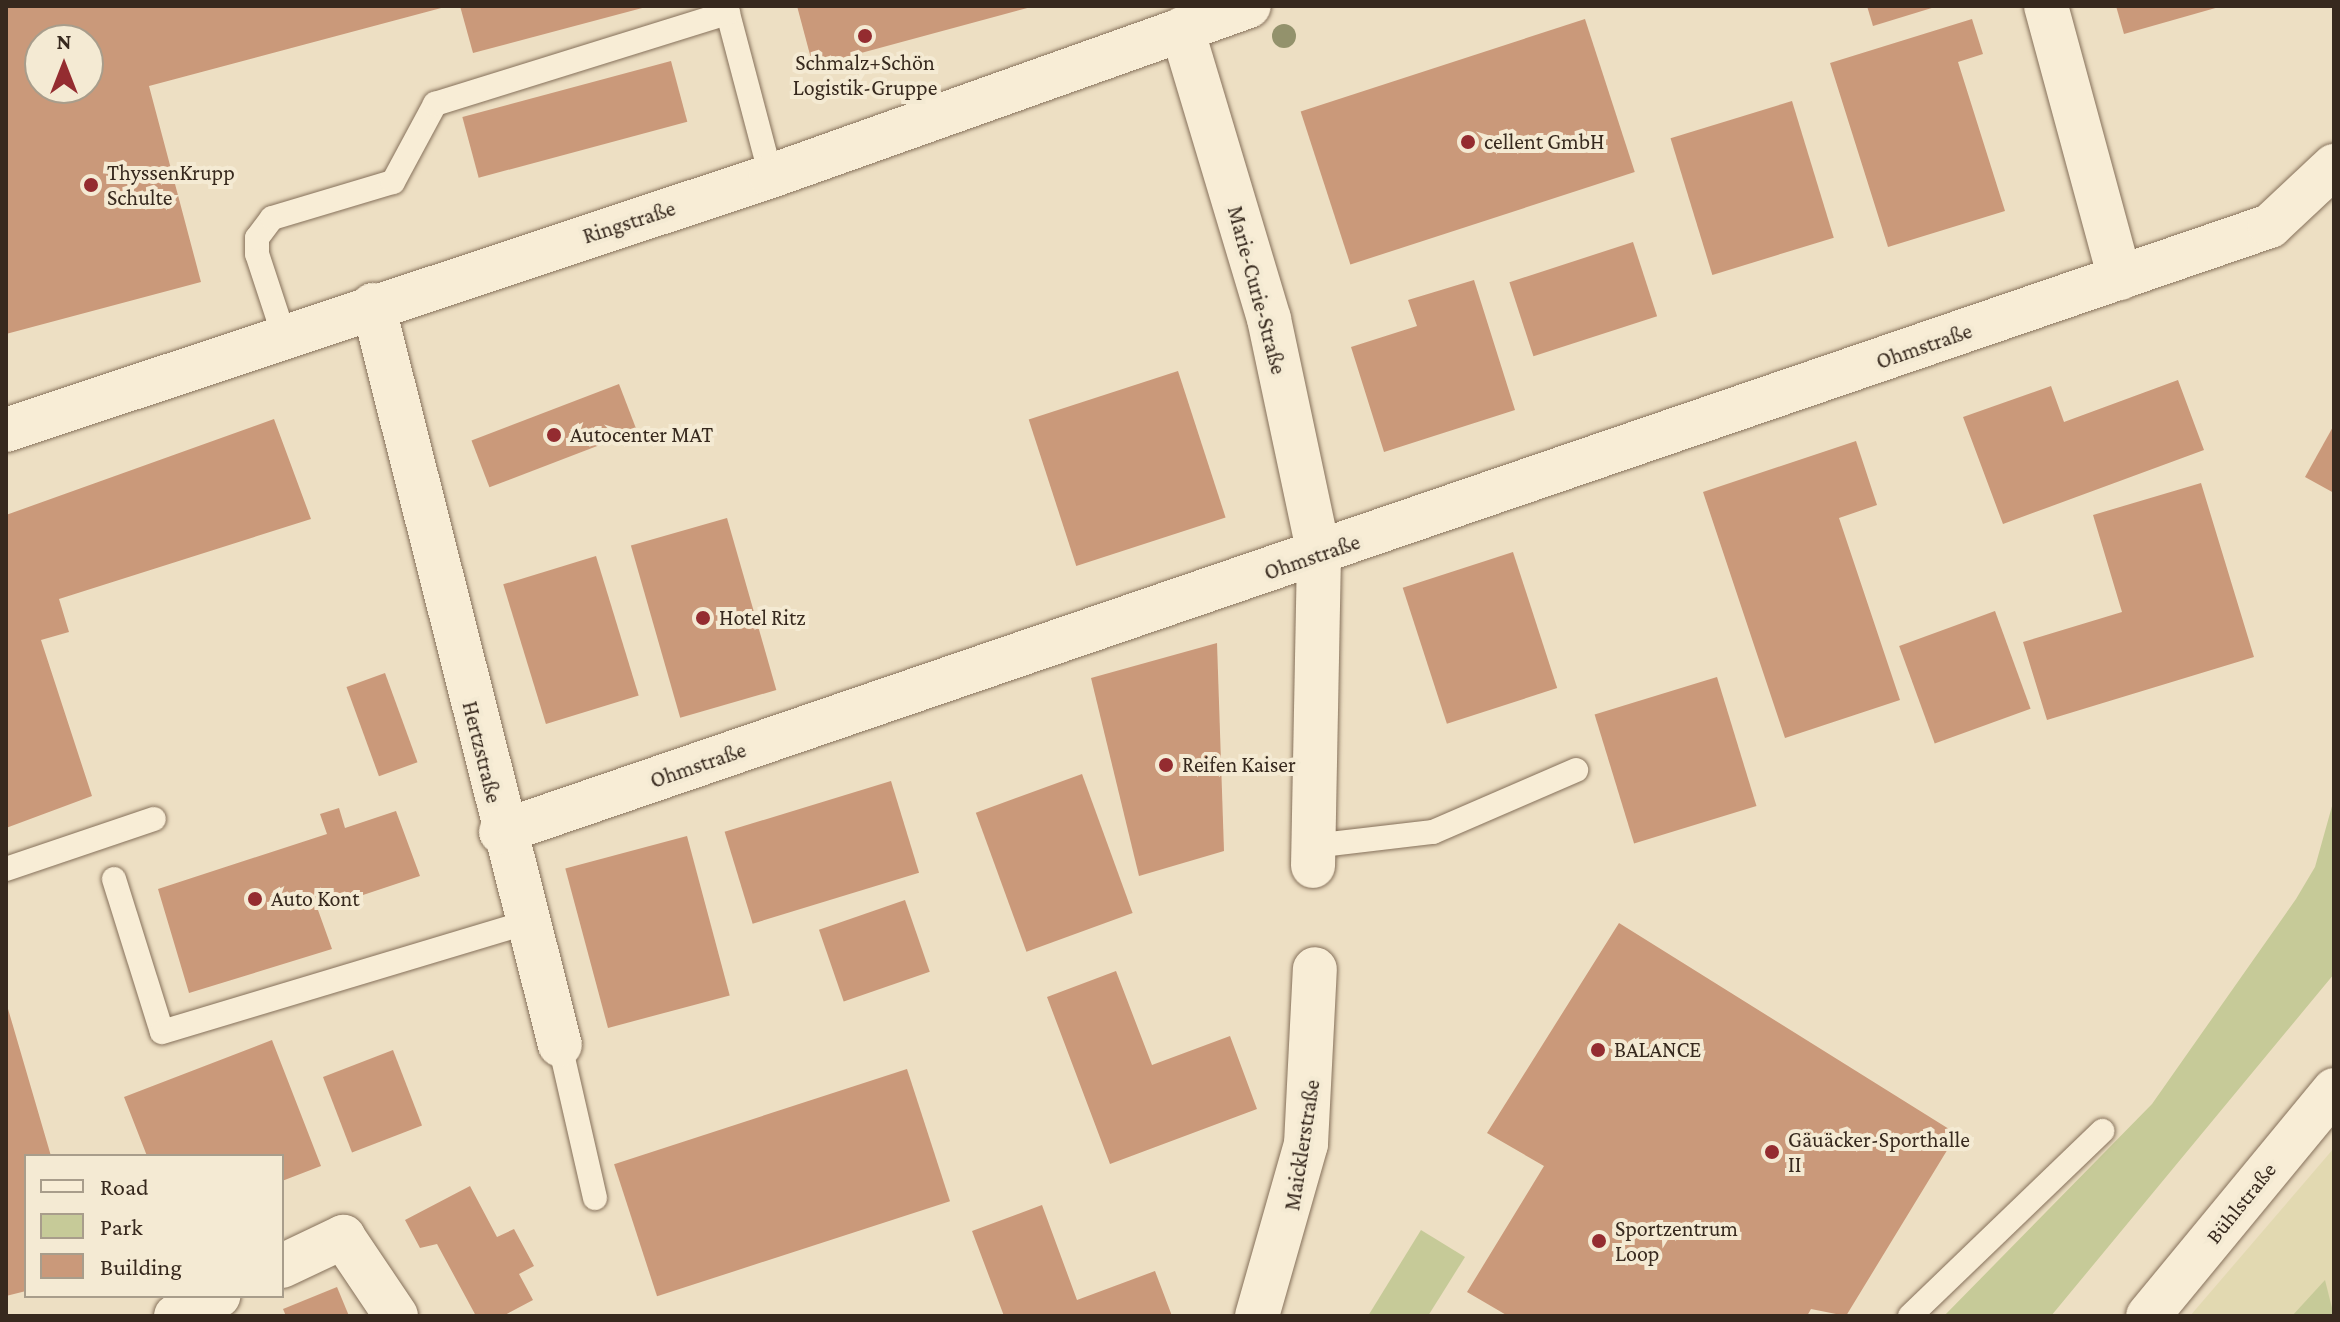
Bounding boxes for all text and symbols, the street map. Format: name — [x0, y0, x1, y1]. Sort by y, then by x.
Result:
north arrow — [24, 24, 104, 104]
marker: Schmalz+Schön Logistik-Gruppe — [856, 27, 874, 45]
text: N — [57, 29, 72, 54]
place label: Schmalz+Schön Logistik-Gruppe — [793, 49, 937, 100]
place label: cellent GmbH — [1484, 129, 1604, 155]
marker: cellent GmbH — [1459, 133, 1477, 151]
place label: ThyssenKrupp Schulte — [107, 159, 235, 210]
marker: ThyssenKrupp Schulte — [82, 176, 100, 194]
street label: Ringstraße — [579, 195, 679, 249]
street label: Marie-Curie-Straße — [1222, 203, 1292, 377]
street label: Ohmstraße — [1873, 317, 1975, 375]
place label: Autocenter MAT — [570, 422, 713, 448]
marker: Autocenter MAT — [545, 426, 563, 444]
street label: Ohmstraße — [1261, 528, 1363, 586]
place label: Hotel Ritz — [719, 605, 805, 631]
marker: Hotel Ritz — [694, 609, 712, 627]
street label: Hertzstraße — [457, 698, 507, 806]
street label: Ohmstraße — [647, 736, 749, 794]
place label: Reifen Kaiser — [1182, 752, 1296, 778]
marker: Reifen Kaiser — [1157, 756, 1175, 774]
place label: Auto Kont — [271, 886, 360, 912]
marker: Auto Kont — [246, 890, 264, 908]
place label: BALANCE — [1614, 1037, 1701, 1063]
marker: BALANCE — [1589, 1041, 1607, 1059]
street label: Maicklerstraße — [1279, 1078, 1325, 1212]
place label: Gäuäcker-Sporthalle II — [1788, 1126, 1970, 1178]
marker: Gäuäcker-Sporthalle II — [1763, 1143, 1781, 1161]
legend — [24, 1154, 284, 1298]
street label: Bühlstraße — [2200, 1157, 2282, 1249]
text: Road — [100, 1173, 149, 1200]
text: Park — [100, 1213, 143, 1240]
place label: Sportzentrum Loop — [1615, 1215, 1738, 1266]
marker: Sportzentrum Loop — [1590, 1232, 1608, 1250]
text: Building — [100, 1253, 182, 1280]

